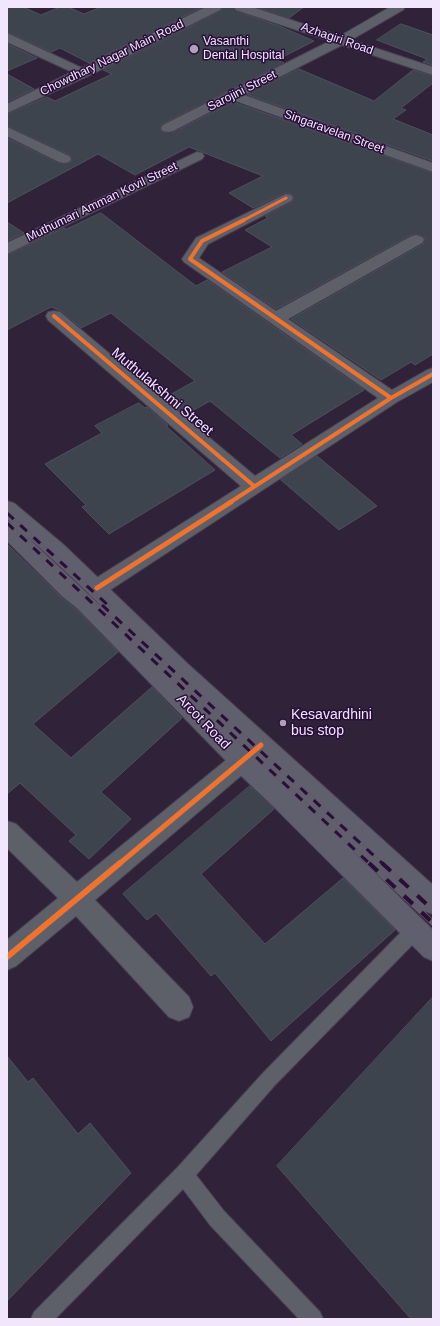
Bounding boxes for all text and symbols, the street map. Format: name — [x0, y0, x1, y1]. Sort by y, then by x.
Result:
street label: Chowdhary Nagar Main Road — [38, 17, 186, 99]
street label: Azhagiri Road — [299, 20, 375, 58]
place label: Vasanthi Dental Hospital — [203, 35, 284, 63]
marker: Vasanthi Dental Hospital — [188, 43, 200, 55]
street label: Sarojini Street — [205, 67, 279, 115]
street label: Singaravelan Street — [282, 107, 386, 157]
street label: Muthumari Amman Kovil Street — [24, 159, 180, 245]
street label: Muthulakshmi Street — [108, 345, 216, 439]
street label: Arcot Road — [173, 691, 233, 753]
place label: Kesavardhini bus stop — [291, 707, 372, 740]
marker: Kesavardhini bus stop — [278, 718, 288, 728]

